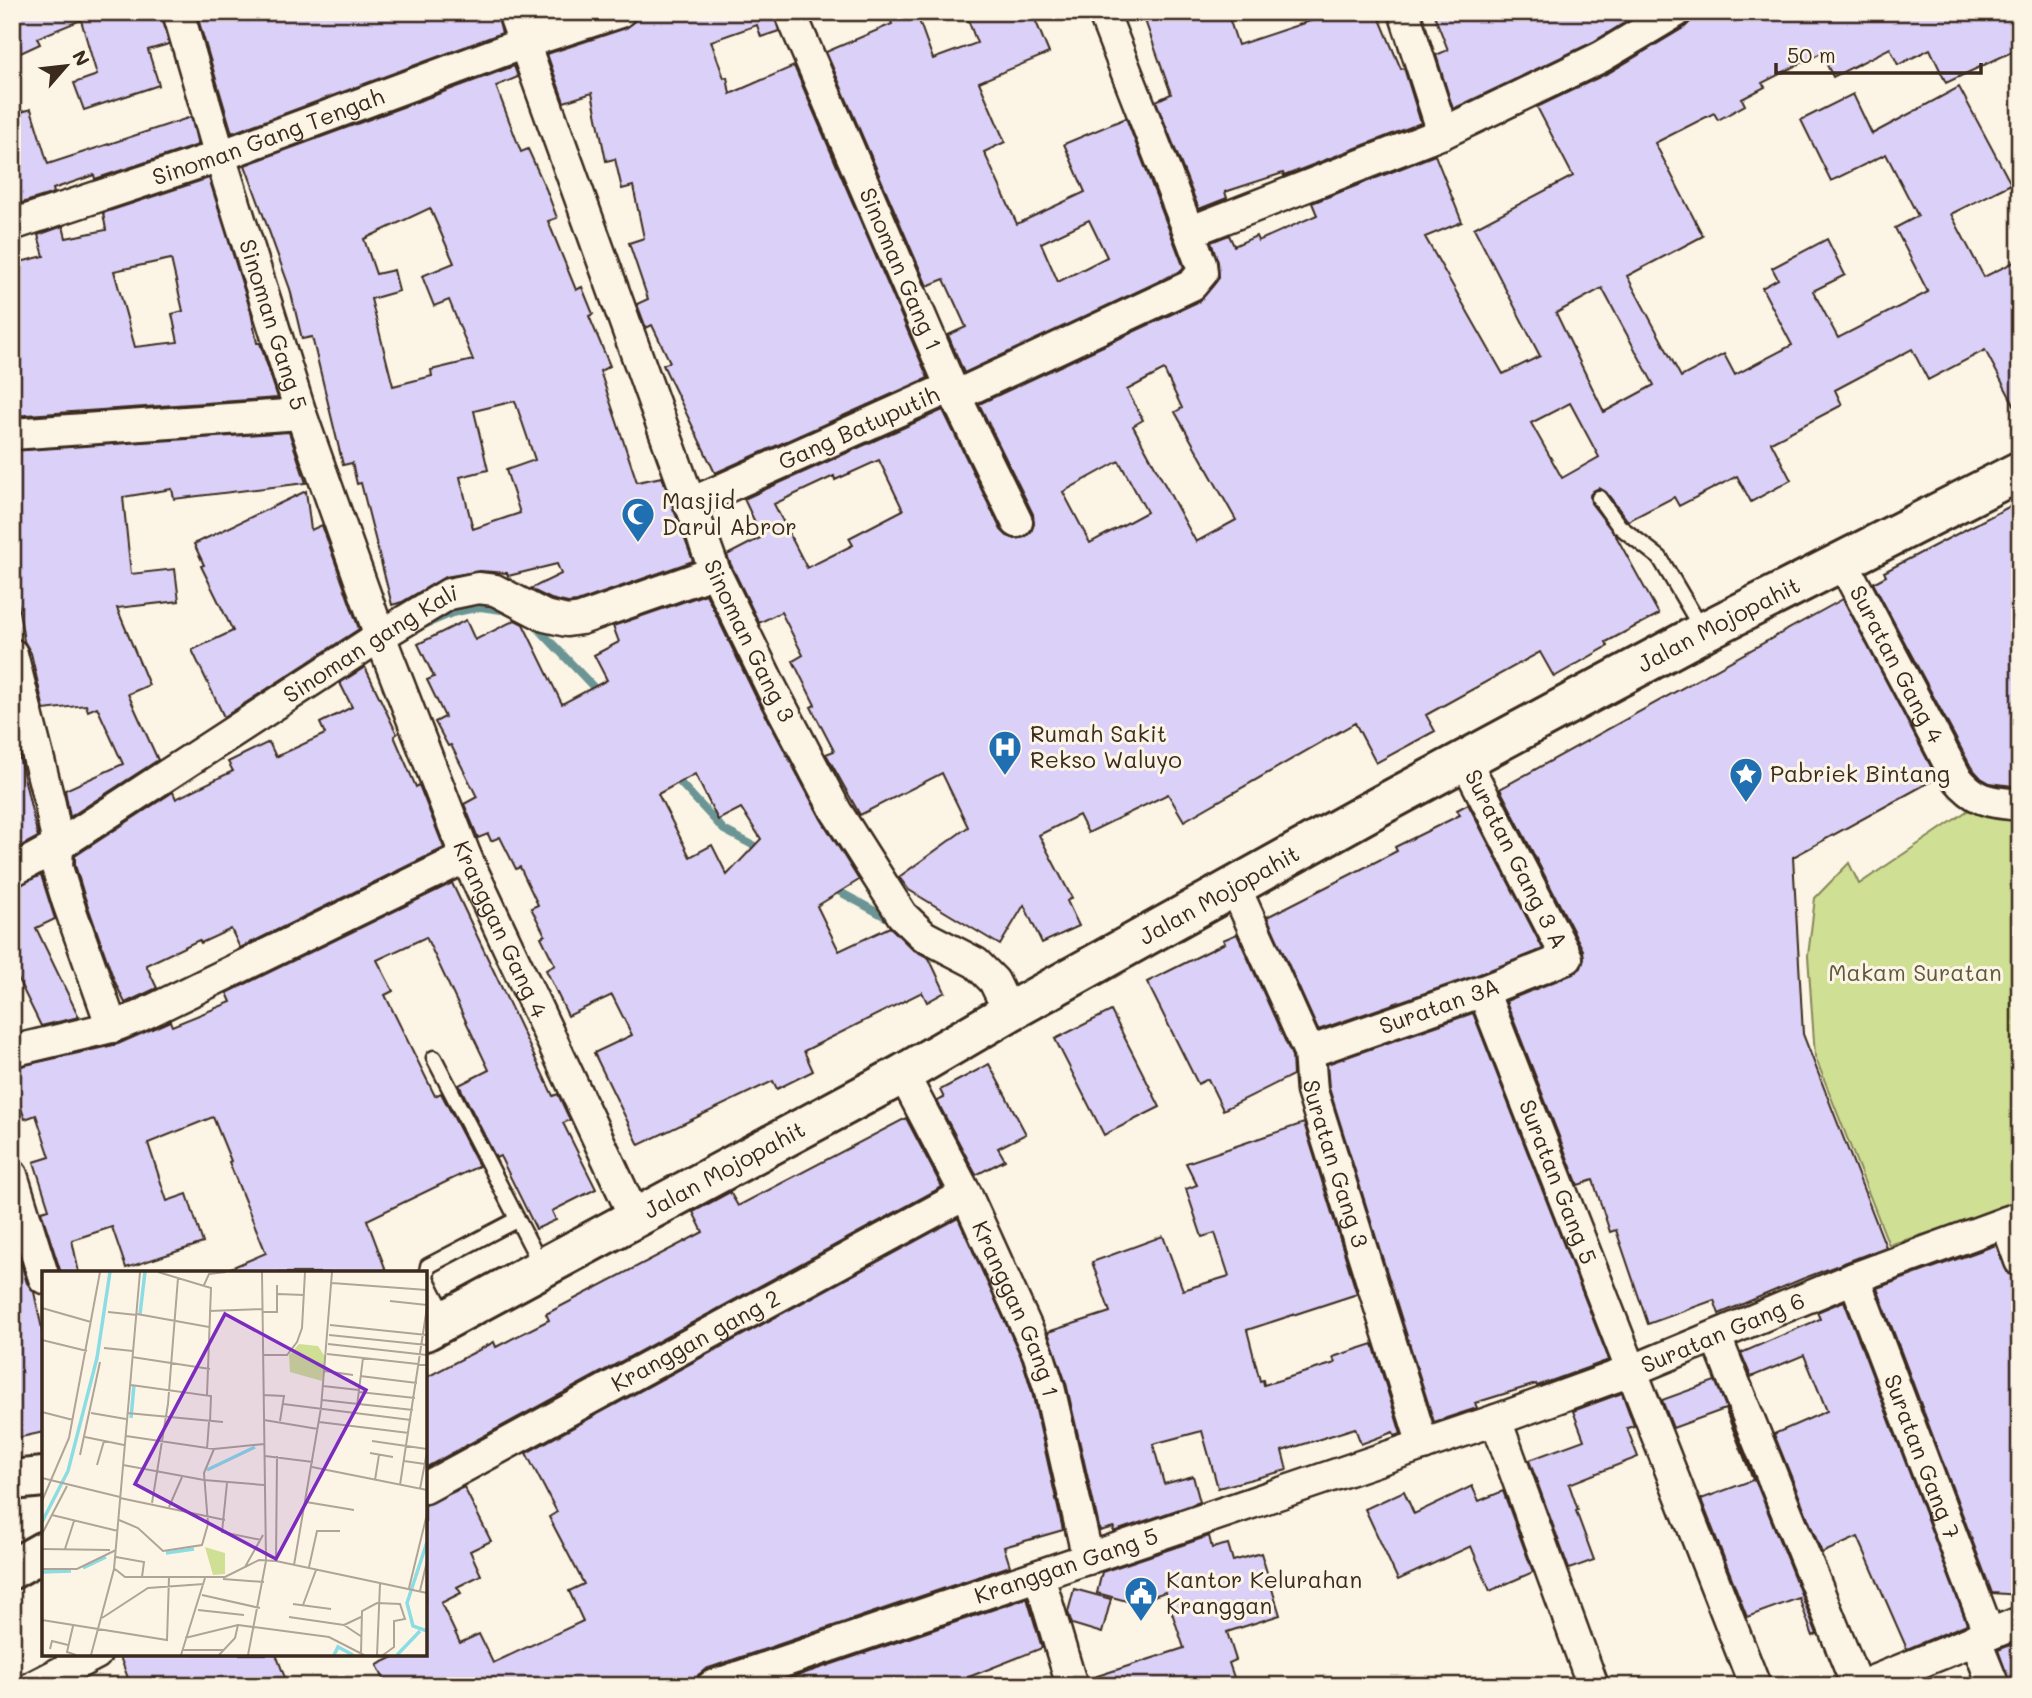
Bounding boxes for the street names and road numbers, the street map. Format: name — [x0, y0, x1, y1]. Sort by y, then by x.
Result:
street label: Sinoman Gang Tengah — [148, 80, 388, 191]
street label: Sinoman Gang 1 — [853, 183, 950, 355]
street label: Sinoman Gang 5 — [233, 235, 315, 414]
street label: Gang Batuputih — [773, 378, 944, 476]
street label: Sinoman Gang 3 — [698, 555, 803, 727]
street label: Jalan Mojopahit — [1632, 569, 1805, 679]
street label: Sinoman gang Kali — [277, 577, 460, 709]
street label: Suratan Gang 4 — [1844, 580, 1952, 749]
street label: Suratan Gang 3 A — [1459, 764, 1575, 953]
street label: Kranggan Gang 4 — [447, 836, 555, 1023]
street label: Jalan Mojopahit — [1133, 838, 1304, 951]
street label: Suratan 3A — [1375, 970, 1503, 1040]
street label: Suratan Gang 3 — [1297, 1079, 1376, 1251]
street label: Suratan Gang 5 — [1513, 1095, 1604, 1268]
street label: Jalan Mojopahit — [638, 1113, 810, 1225]
street label: Kranggan Gang 1 — [966, 1216, 1067, 1400]
street label: Kranggan gang 2 — [606, 1282, 785, 1398]
street label: Suratan Gang 6 — [1636, 1284, 1809, 1379]
street label: Suratan Gang 7 — [1878, 1370, 1967, 1543]
street label: Kranggan Gang 5 — [970, 1520, 1162, 1610]

